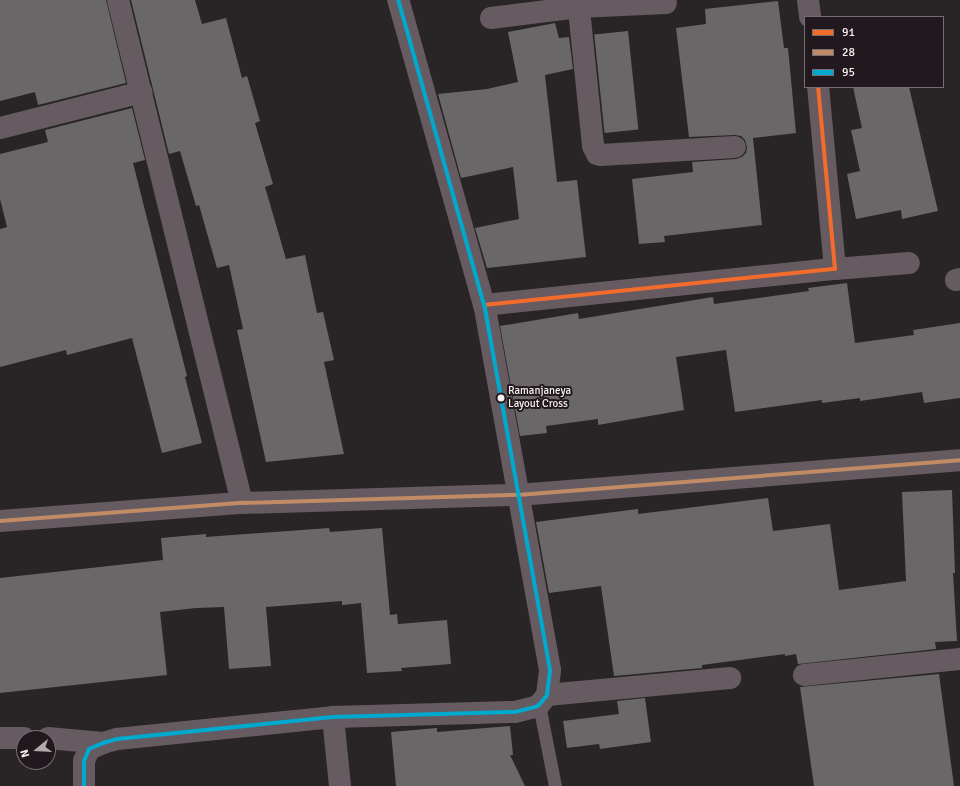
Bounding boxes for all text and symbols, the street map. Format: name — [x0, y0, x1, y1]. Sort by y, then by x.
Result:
legend — [804, 16, 944, 88]
text: 91 — [842, 25, 855, 40]
text: 28 — [842, 45, 855, 60]
text: 95 — [842, 65, 855, 80]
place label: Ramanjaneya Layout Cross — [508, 385, 571, 411]
marker: Ramanjaneya Layout Cross — [496, 393, 506, 403]
north arrow — [16, 730, 56, 770]
text: N — [18, 748, 32, 759]

